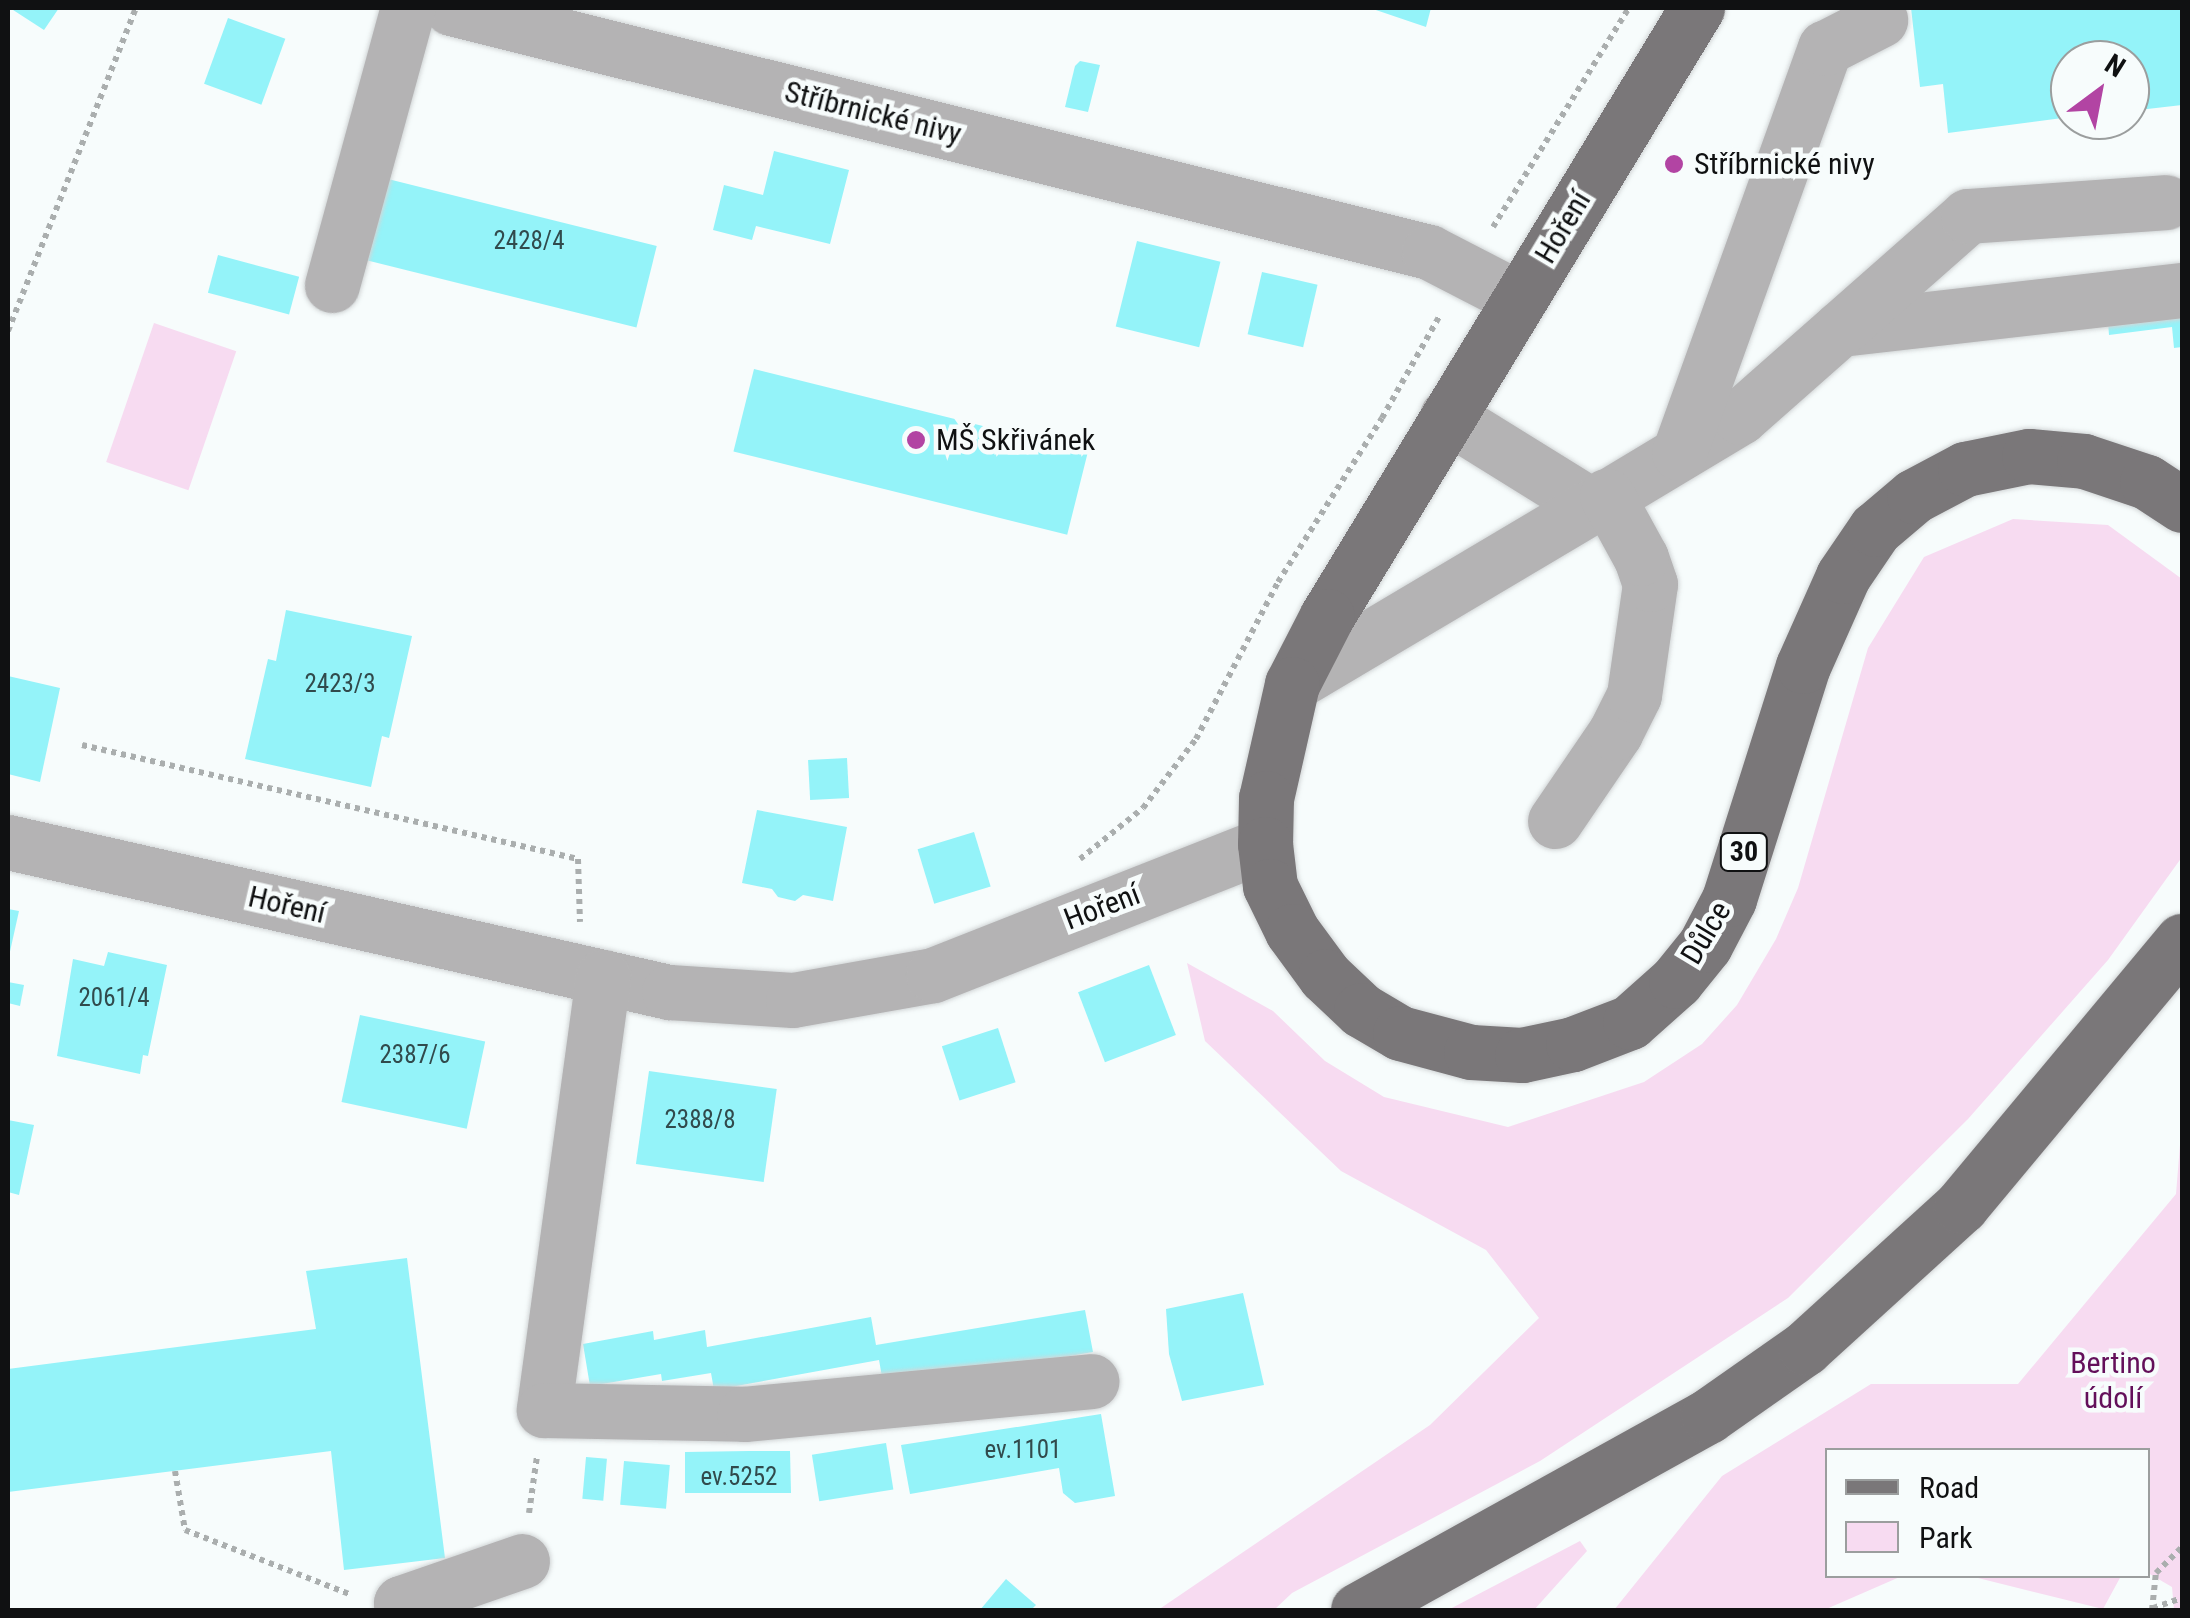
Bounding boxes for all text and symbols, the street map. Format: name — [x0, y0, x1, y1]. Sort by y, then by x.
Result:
north arrow — [2050, 40, 2150, 140]
text: N — [2099, 47, 2131, 84]
street label: Stříbrnické nivy — [781, 74, 965, 152]
place label: Stříbrnické nivy — [1694, 146, 1875, 182]
marker: Stříbrnické nivy — [1663, 153, 1685, 175]
street label: Hoření — [1527, 184, 1599, 270]
house number: 2428/4 — [494, 226, 564, 256]
place label: MŠ Skřivánek — [936, 422, 1095, 458]
marker: MŠ Skřivánek — [905, 429, 927, 451]
house number: 2423/3 — [305, 669, 375, 699]
road number: 30 — [1719, 829, 1769, 875]
street label: Hoření — [1059, 876, 1145, 938]
street label: Hoření — [245, 879, 329, 931]
street label: Důlce — [1673, 895, 1739, 971]
house number: 2061/4 — [79, 983, 149, 1013]
house number: 2387/6 — [380, 1040, 450, 1070]
house number: 2388/8 — [665, 1105, 735, 1135]
park label: Bertino údolí — [2070, 1345, 2156, 1416]
house number: ev.1101 — [985, 1435, 1061, 1465]
legend — [1825, 1448, 2150, 1578]
house number: ev.5252 — [701, 1462, 777, 1492]
text: Road — [1919, 1470, 1979, 1505]
text: Park — [1919, 1520, 1973, 1555]

